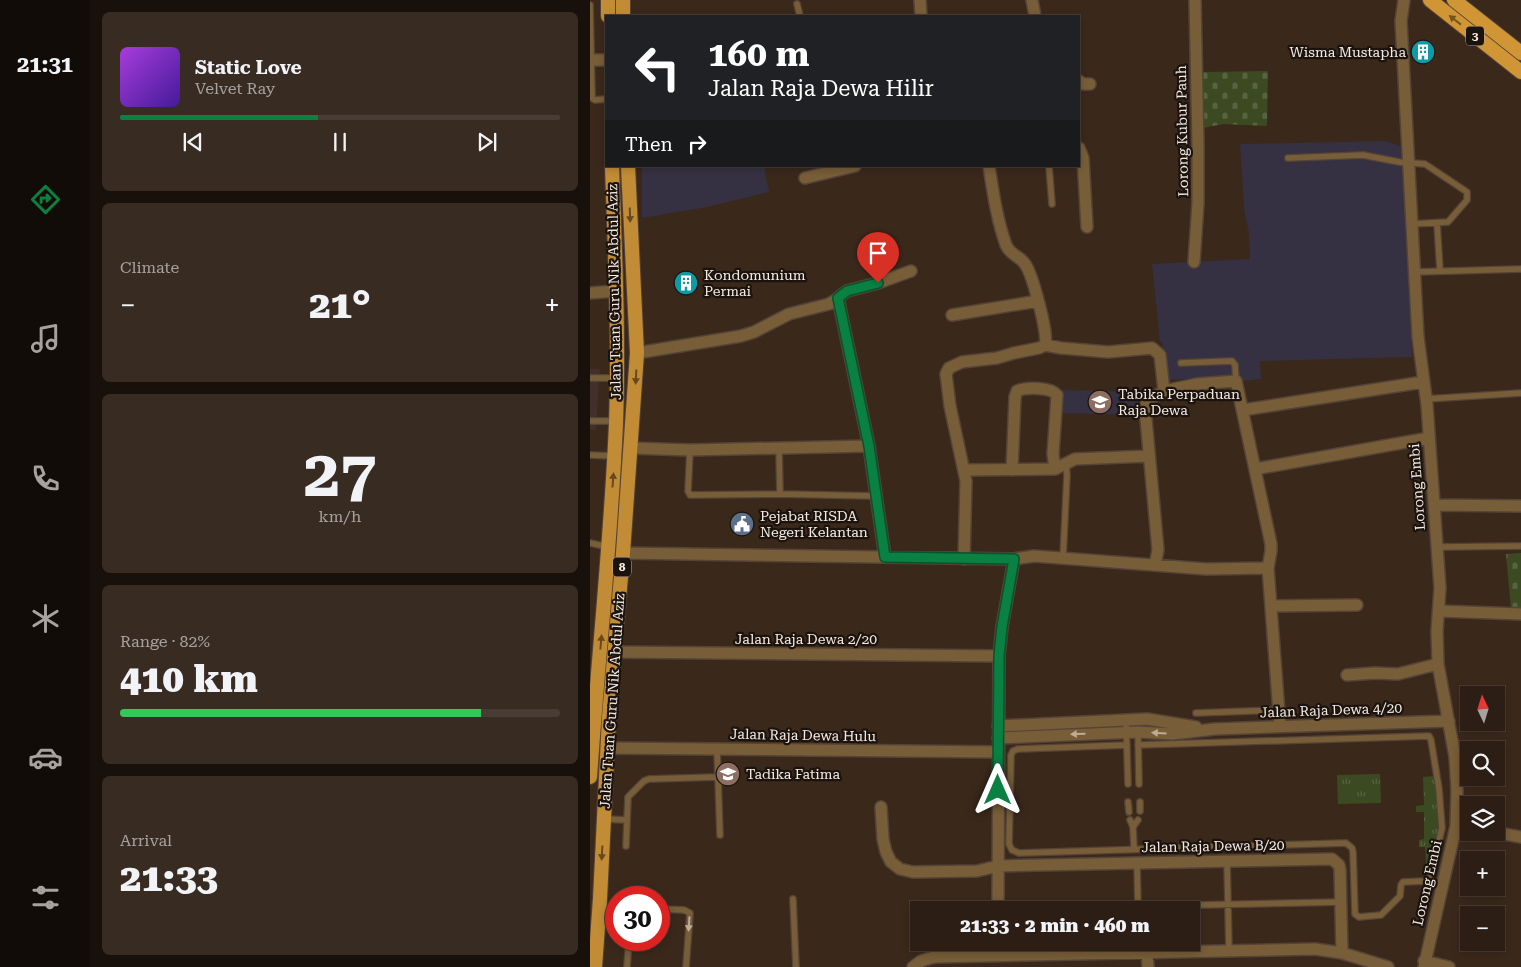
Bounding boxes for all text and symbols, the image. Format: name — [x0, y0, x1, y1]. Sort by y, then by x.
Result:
one-way arrow — [1449, 15, 1462, 26]
road number: 3 — [1466, 27, 1484, 46]
text: 160 m — [708, 34, 809, 75]
icon: left — [625, 35, 690, 100]
building icon: Wisma Mustapha — [1410, 39, 1436, 65]
place label: Wisma Mustapha — [1290, 44, 1406, 60]
text: 21:31 — [17, 52, 73, 77]
text: Static Love — [195, 56, 302, 79]
street label: Lorong Kubur Pauh — [1173, 65, 1191, 197]
text: Jalan Raja Dewa Hilir — [708, 76, 934, 101]
text: Velvet Ray — [195, 79, 275, 98]
icon: previous — [179, 128, 207, 156]
icon: pause — [326, 128, 354, 156]
icon: next — [473, 128, 501, 156]
icon: right — [683, 130, 711, 158]
text: Then — [625, 133, 673, 156]
icon: directions — [28, 182, 63, 217]
street label: Jalan Tuan Guru Nik Abdul Aziz — [604, 183, 624, 400]
one-way arrow — [626, 207, 634, 223]
pin — [857, 232, 899, 283]
icon: arrive — [864, 239, 892, 267]
text: Climate — [120, 258, 179, 277]
place label: Kondomunium Permai — [704, 267, 806, 299]
building icon: Kondomunium Permai — [673, 270, 699, 296]
text: 21° — [309, 283, 371, 327]
text: − — [120, 289, 136, 322]
text: + — [544, 289, 560, 322]
icon: music — [28, 321, 63, 356]
one-way arrow — [631, 369, 639, 385]
place label: Tabika Perpaduan Raja Dewa — [1118, 386, 1240, 418]
school or university icon: Tabika Perpaduan Raja Dewa — [1087, 389, 1113, 415]
text: 27 — [304, 436, 376, 512]
street label: Lorong Embi — [1406, 442, 1428, 531]
icon: phone — [28, 461, 63, 496]
one-way arrow — [609, 471, 617, 487]
text: km/h — [319, 507, 361, 526]
place label: Pejabat RISDA Negeri Kelantan — [760, 508, 868, 540]
public building icon: Pejabat RISDA Negeri Kelantan — [729, 511, 755, 537]
road number: 8 — [613, 558, 631, 576]
street label: Jalan Tuan Guru Nik Abdul Aziz — [596, 592, 628, 809]
icon: climate — [28, 601, 63, 636]
street label: Jalan Raja Dewa 2/20 — [735, 631, 877, 647]
text: Range · 82% — [120, 632, 210, 651]
one-way arrow — [597, 633, 605, 649]
text: 410 km — [120, 657, 258, 701]
north arrow — [1460, 686, 1505, 731]
map controls — [1460, 686, 1505, 951]
street label: Jalan Raja Dewa 4/20 — [1260, 700, 1403, 720]
street label: Jalan Raja Dewa Hulu — [730, 726, 877, 744]
one-way arrow — [1151, 728, 1167, 736]
one-way arrow — [1070, 731, 1086, 739]
icon: car — [28, 740, 63, 775]
button: search — [1460, 741, 1505, 786]
school or university icon: Tadika Fatima — [715, 761, 741, 787]
position arrow — [971, 763, 1023, 815]
place label: Tadika Fatima — [746, 766, 840, 782]
button: layers — [1460, 796, 1505, 841]
text: Arrival — [120, 831, 172, 850]
street label: Jalan Raja Dewa B/20 — [1141, 837, 1285, 855]
street label: Lorong Embi — [1409, 838, 1445, 927]
one-way arrow — [598, 846, 606, 862]
button: + — [1460, 851, 1505, 896]
text: 21:33 — [120, 856, 218, 900]
icon: filters — [28, 880, 63, 915]
speed limit sign: 30 — [605, 886, 670, 951]
button: − — [1460, 906, 1505, 951]
text: 21:33 · 2 min · 460 m — [960, 914, 1150, 937]
one-way arrow — [685, 916, 693, 932]

